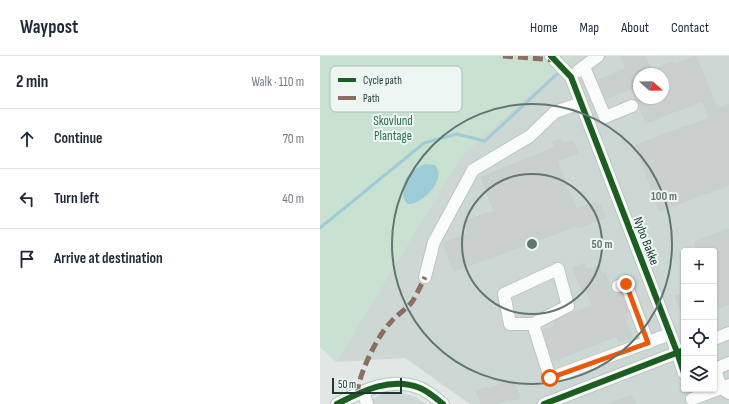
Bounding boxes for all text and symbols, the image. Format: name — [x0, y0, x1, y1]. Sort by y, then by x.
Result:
text: Waypost — [20, 16, 78, 39]
text: Home — [530, 19, 558, 36]
text: Map — [580, 19, 599, 36]
text: About — [621, 19, 649, 36]
text: Contact — [671, 19, 709, 36]
legend — [330, 66, 462, 112]
north arrow — [633, 68, 669, 104]
text: 2 min — [16, 72, 48, 92]
text: Walk · 110 m — [251, 74, 304, 90]
text: Cycle path — [363, 74, 402, 87]
text: Path — [363, 92, 380, 105]
park label: Skovlund Plantage — [373, 113, 413, 144]
icon: ahead — [16, 128, 38, 150]
text: Continue — [54, 129, 103, 148]
text: 70 m — [283, 131, 304, 147]
icon: left — [16, 188, 38, 210]
text: Turn left — [54, 189, 99, 208]
text: 100 m — [651, 189, 677, 204]
text: 40 m — [282, 191, 304, 207]
street label: Nybo Bakke — [630, 215, 662, 267]
centre of rings — [525, 237, 539, 251]
text: 50 m — [592, 237, 612, 252]
icon: arrive — [16, 248, 38, 270]
map controls — [681, 248, 717, 392]
button: + — [681, 248, 717, 284]
text: Arrive at destination — [54, 249, 163, 268]
route end — [617, 275, 635, 293]
button: − — [681, 284, 717, 320]
button: locate — [681, 320, 717, 356]
button: layers — [681, 356, 717, 392]
route start — [541, 369, 559, 387]
scale bar — [332, 376, 402, 395]
text: 50 m — [338, 378, 356, 391]

